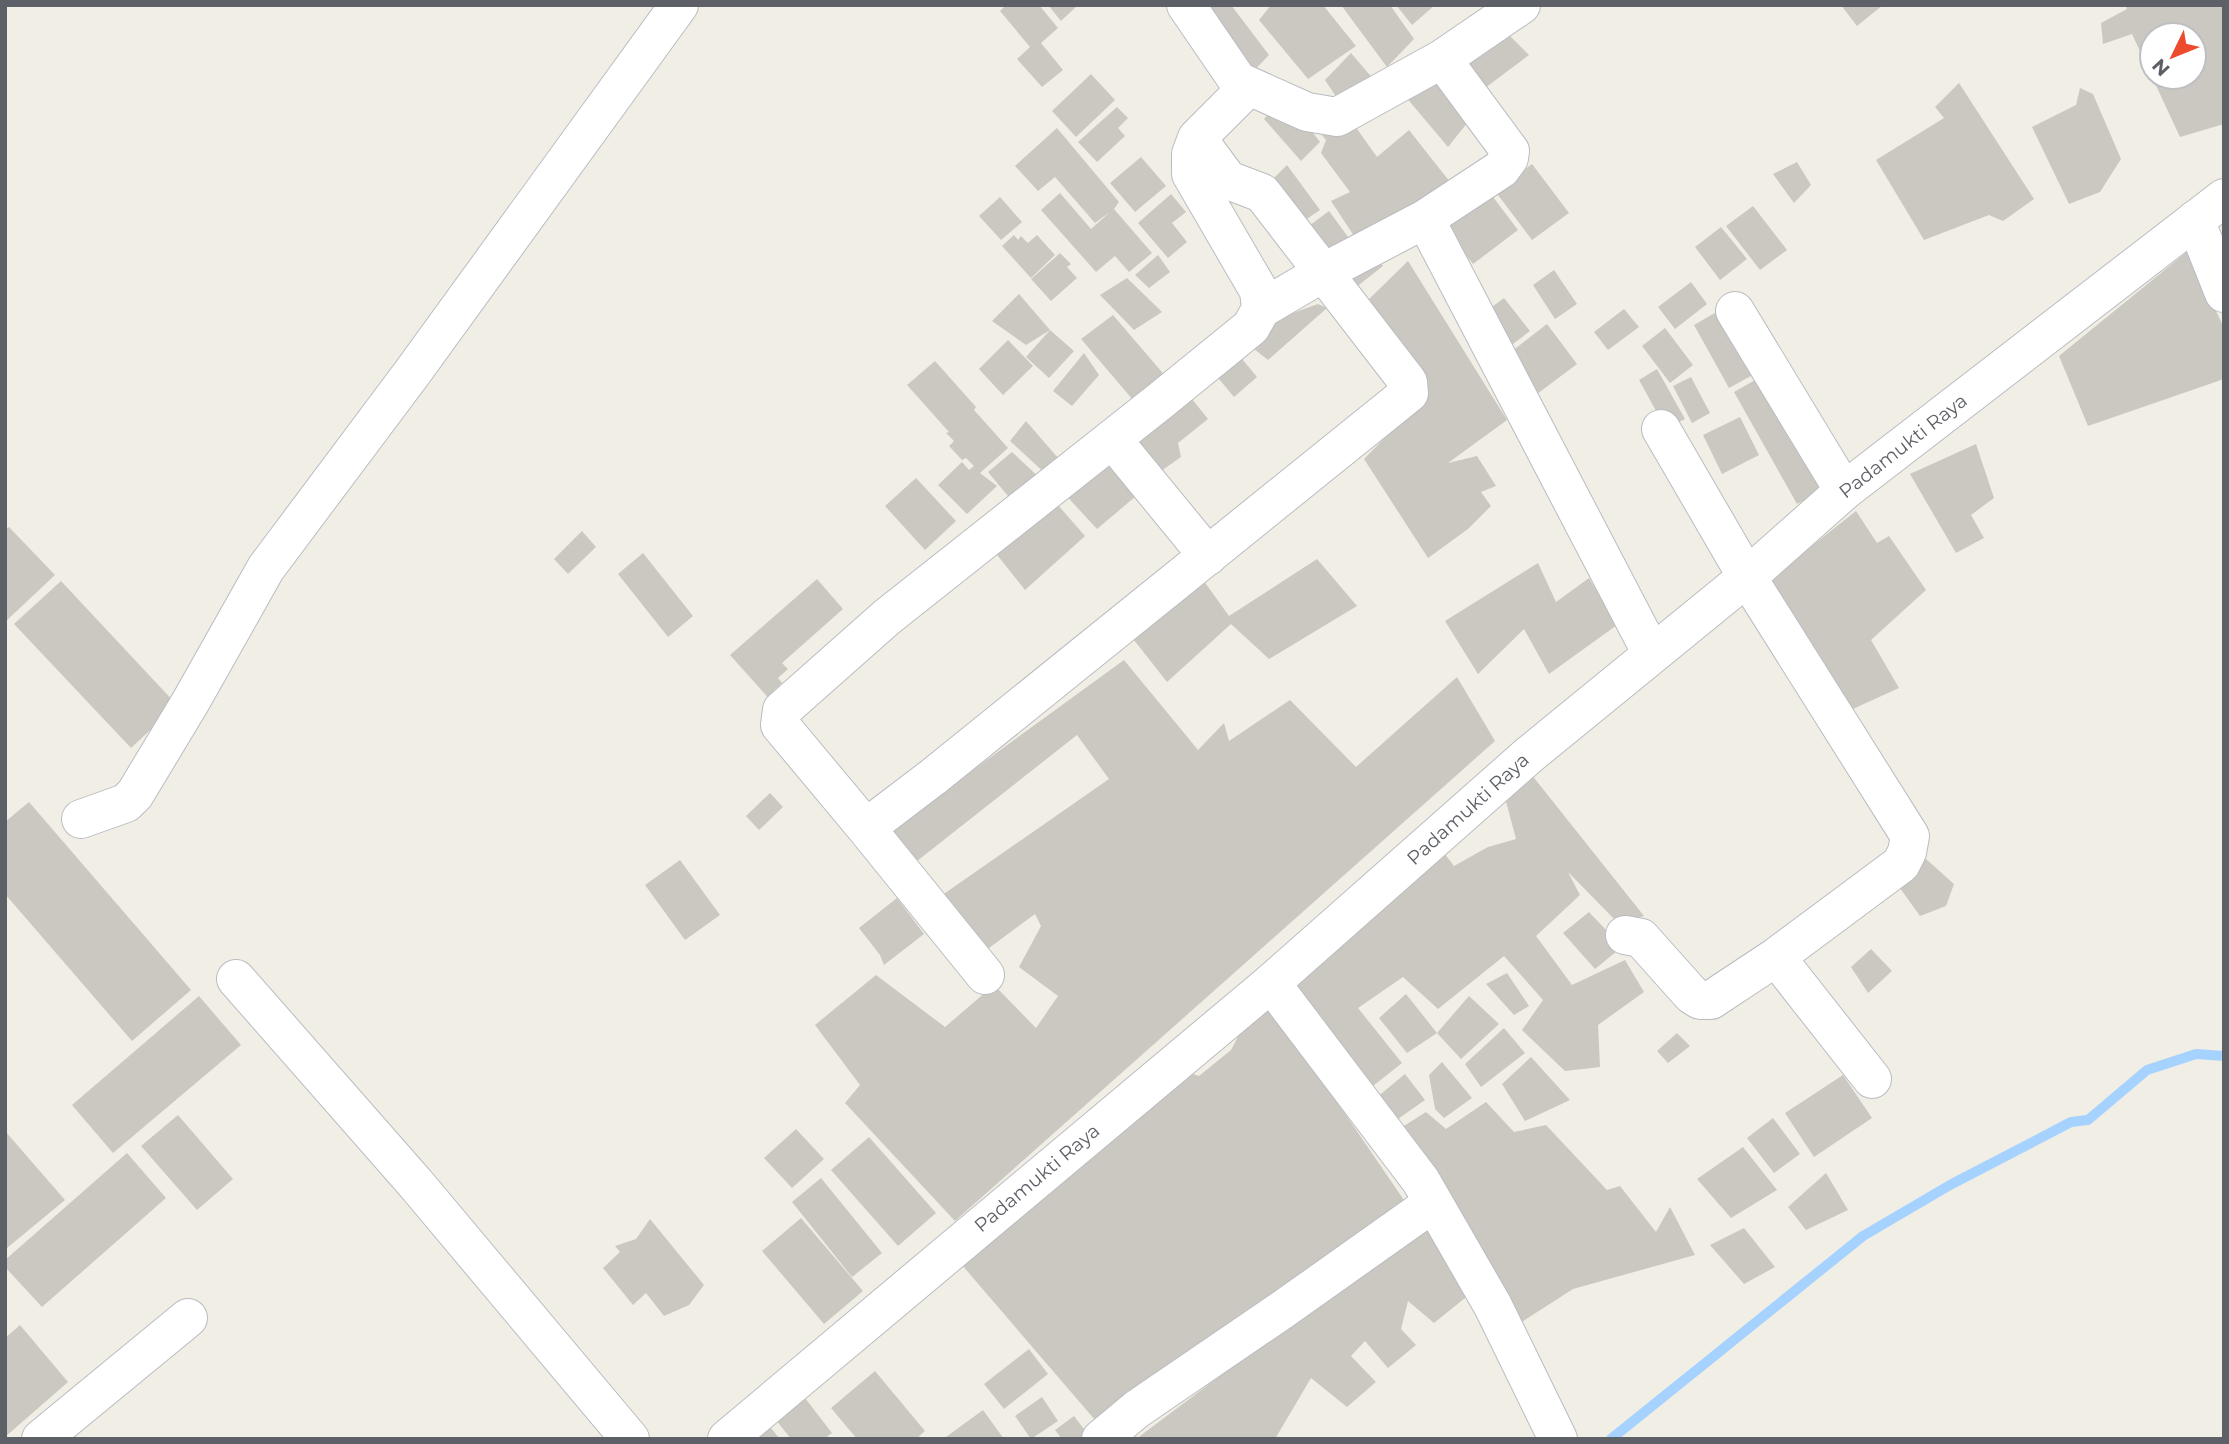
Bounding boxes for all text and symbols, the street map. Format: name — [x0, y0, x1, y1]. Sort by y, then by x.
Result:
north arrow — [2138, 21, 2208, 91]
text: N — [2147, 54, 2175, 81]
street label: Padamukti Raya — [1834, 389, 1972, 503]
street label: Padamukti Raya — [1402, 748, 1534, 870]
street label: Padamukti Raya — [970, 1119, 1104, 1237]

